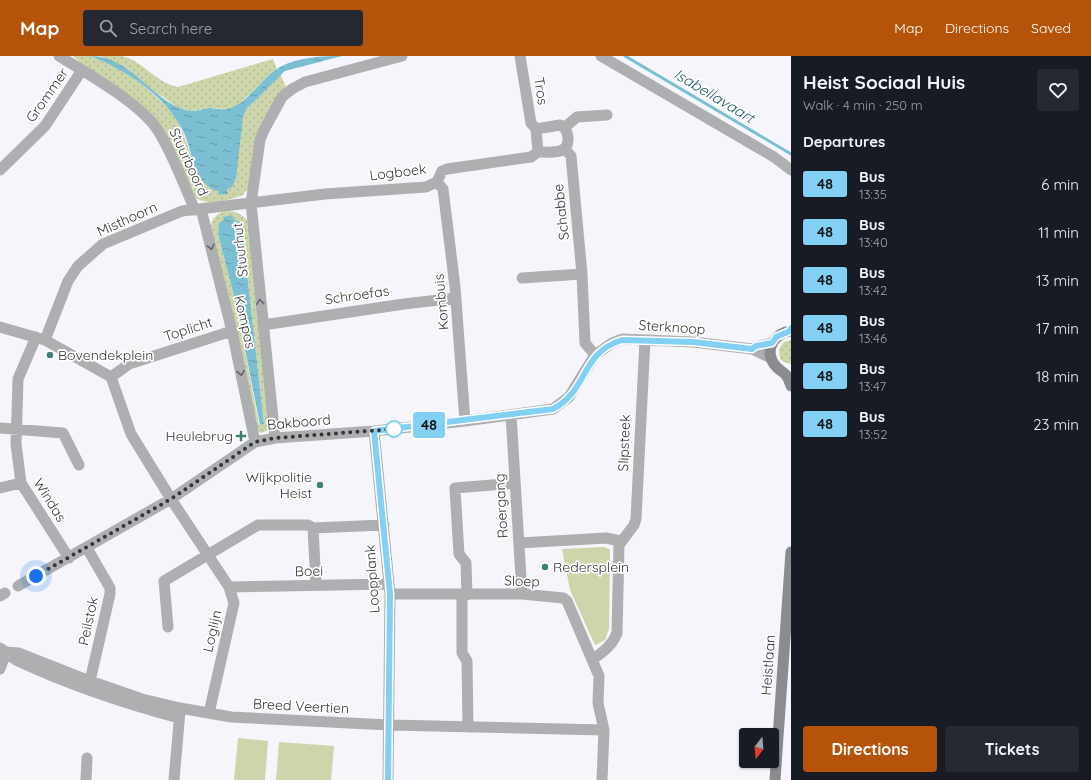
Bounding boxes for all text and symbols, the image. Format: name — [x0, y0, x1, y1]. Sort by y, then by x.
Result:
search box — [83, 10, 363, 46]
text: Map — [20, 16, 59, 40]
icon: search — [97, 17, 119, 39]
text: Search here — [129, 19, 212, 38]
text: Map — [894, 19, 923, 37]
text: Directions — [945, 19, 1009, 37]
text: Saved — [1031, 19, 1071, 37]
street label: Grommer — [22, 64, 73, 126]
water label: Isabellavaart — [671, 64, 760, 128]
button: heart — [1037, 69, 1079, 111]
text: Heist Sociaal Huis — [803, 70, 965, 94]
street label: Tros — [530, 76, 552, 106]
text: Walk · 4 min · 250 m — [803, 97, 923, 113]
street label: Stuurboord — [165, 125, 213, 199]
text: Departures — [803, 132, 885, 151]
street label: Logboek — [369, 160, 427, 184]
text: Bus — [859, 167, 885, 186]
text: 48 — [817, 175, 833, 193]
text: 6 min — [1041, 175, 1079, 194]
street label: Schabbe — [549, 183, 573, 241]
text: 13:35 — [859, 186, 887, 202]
street label: Misthoorn — [94, 198, 160, 240]
text: Bus — [859, 215, 885, 234]
street label: Stuurhut — [228, 222, 252, 278]
text: 48 — [817, 223, 833, 241]
text: 11 min — [1038, 223, 1079, 242]
text: 13:40 — [859, 234, 888, 250]
one-way arrow — [206, 244, 214, 250]
text: Bus — [859, 263, 885, 282]
text: 48 — [817, 271, 833, 289]
text: 13 min — [1036, 271, 1079, 290]
street label: Kombuis — [430, 273, 452, 331]
street label: Schroefas — [324, 282, 390, 308]
text: 13:42 — [859, 282, 887, 298]
street label: Kompas — [230, 294, 260, 350]
one-way arrow — [256, 299, 265, 305]
text: Bus — [859, 311, 885, 330]
street label: Toplicht — [161, 313, 215, 345]
street label: Sterknoop — [638, 316, 706, 338]
text: 48 — [817, 319, 833, 337]
text: 17 min — [1036, 319, 1079, 338]
text: 13:46 — [859, 330, 887, 346]
place label: Bovendekplein — [58, 346, 153, 364]
marker: Bovendekplein — [45, 350, 55, 360]
text: Bus — [859, 359, 885, 378]
text: 48 — [817, 367, 833, 385]
text: 18 min — [1036, 367, 1079, 386]
one-way arrow — [236, 370, 245, 376]
text: 13:47 — [859, 378, 886, 394]
text: Bus — [859, 407, 885, 426]
street label: Bakboord — [266, 410, 332, 434]
line badge: 48 — [411, 412, 447, 438]
street label: Slipsteek — [614, 414, 634, 472]
text: 48 — [817, 415, 833, 433]
text: 23 min — [1033, 415, 1079, 434]
text: 48 — [421, 416, 437, 434]
unlabelled marker — [385, 420, 403, 438]
text: 13:52 — [859, 426, 887, 442]
place label: Heulebrug — [166, 427, 233, 445]
marker: Heulebrug — [236, 431, 246, 441]
place label: Wijkpolitie Heist — [245, 468, 312, 502]
street label: Roergang — [490, 473, 512, 539]
street label: Windas — [30, 475, 70, 525]
marker: Wijkpolitie Heist — [315, 480, 325, 490]
street label: Loopplank — [361, 544, 383, 614]
place label: Redersplein — [553, 558, 629, 576]
street label: Boei — [295, 562, 323, 580]
marker: Redersplein — [540, 562, 550, 572]
your location — [26, 566, 46, 586]
street label: Sloep — [504, 571, 540, 591]
street label: Peilstok — [74, 595, 102, 647]
street label: Loglijn — [198, 608, 226, 654]
street label: Heistlaan — [757, 634, 779, 696]
street label: Breed Veertien — [252, 694, 350, 718]
button: Directions — [803, 726, 937, 772]
button: Tickets — [945, 726, 1079, 772]
north arrow — [739, 728, 779, 768]
map controls — [739, 728, 779, 768]

